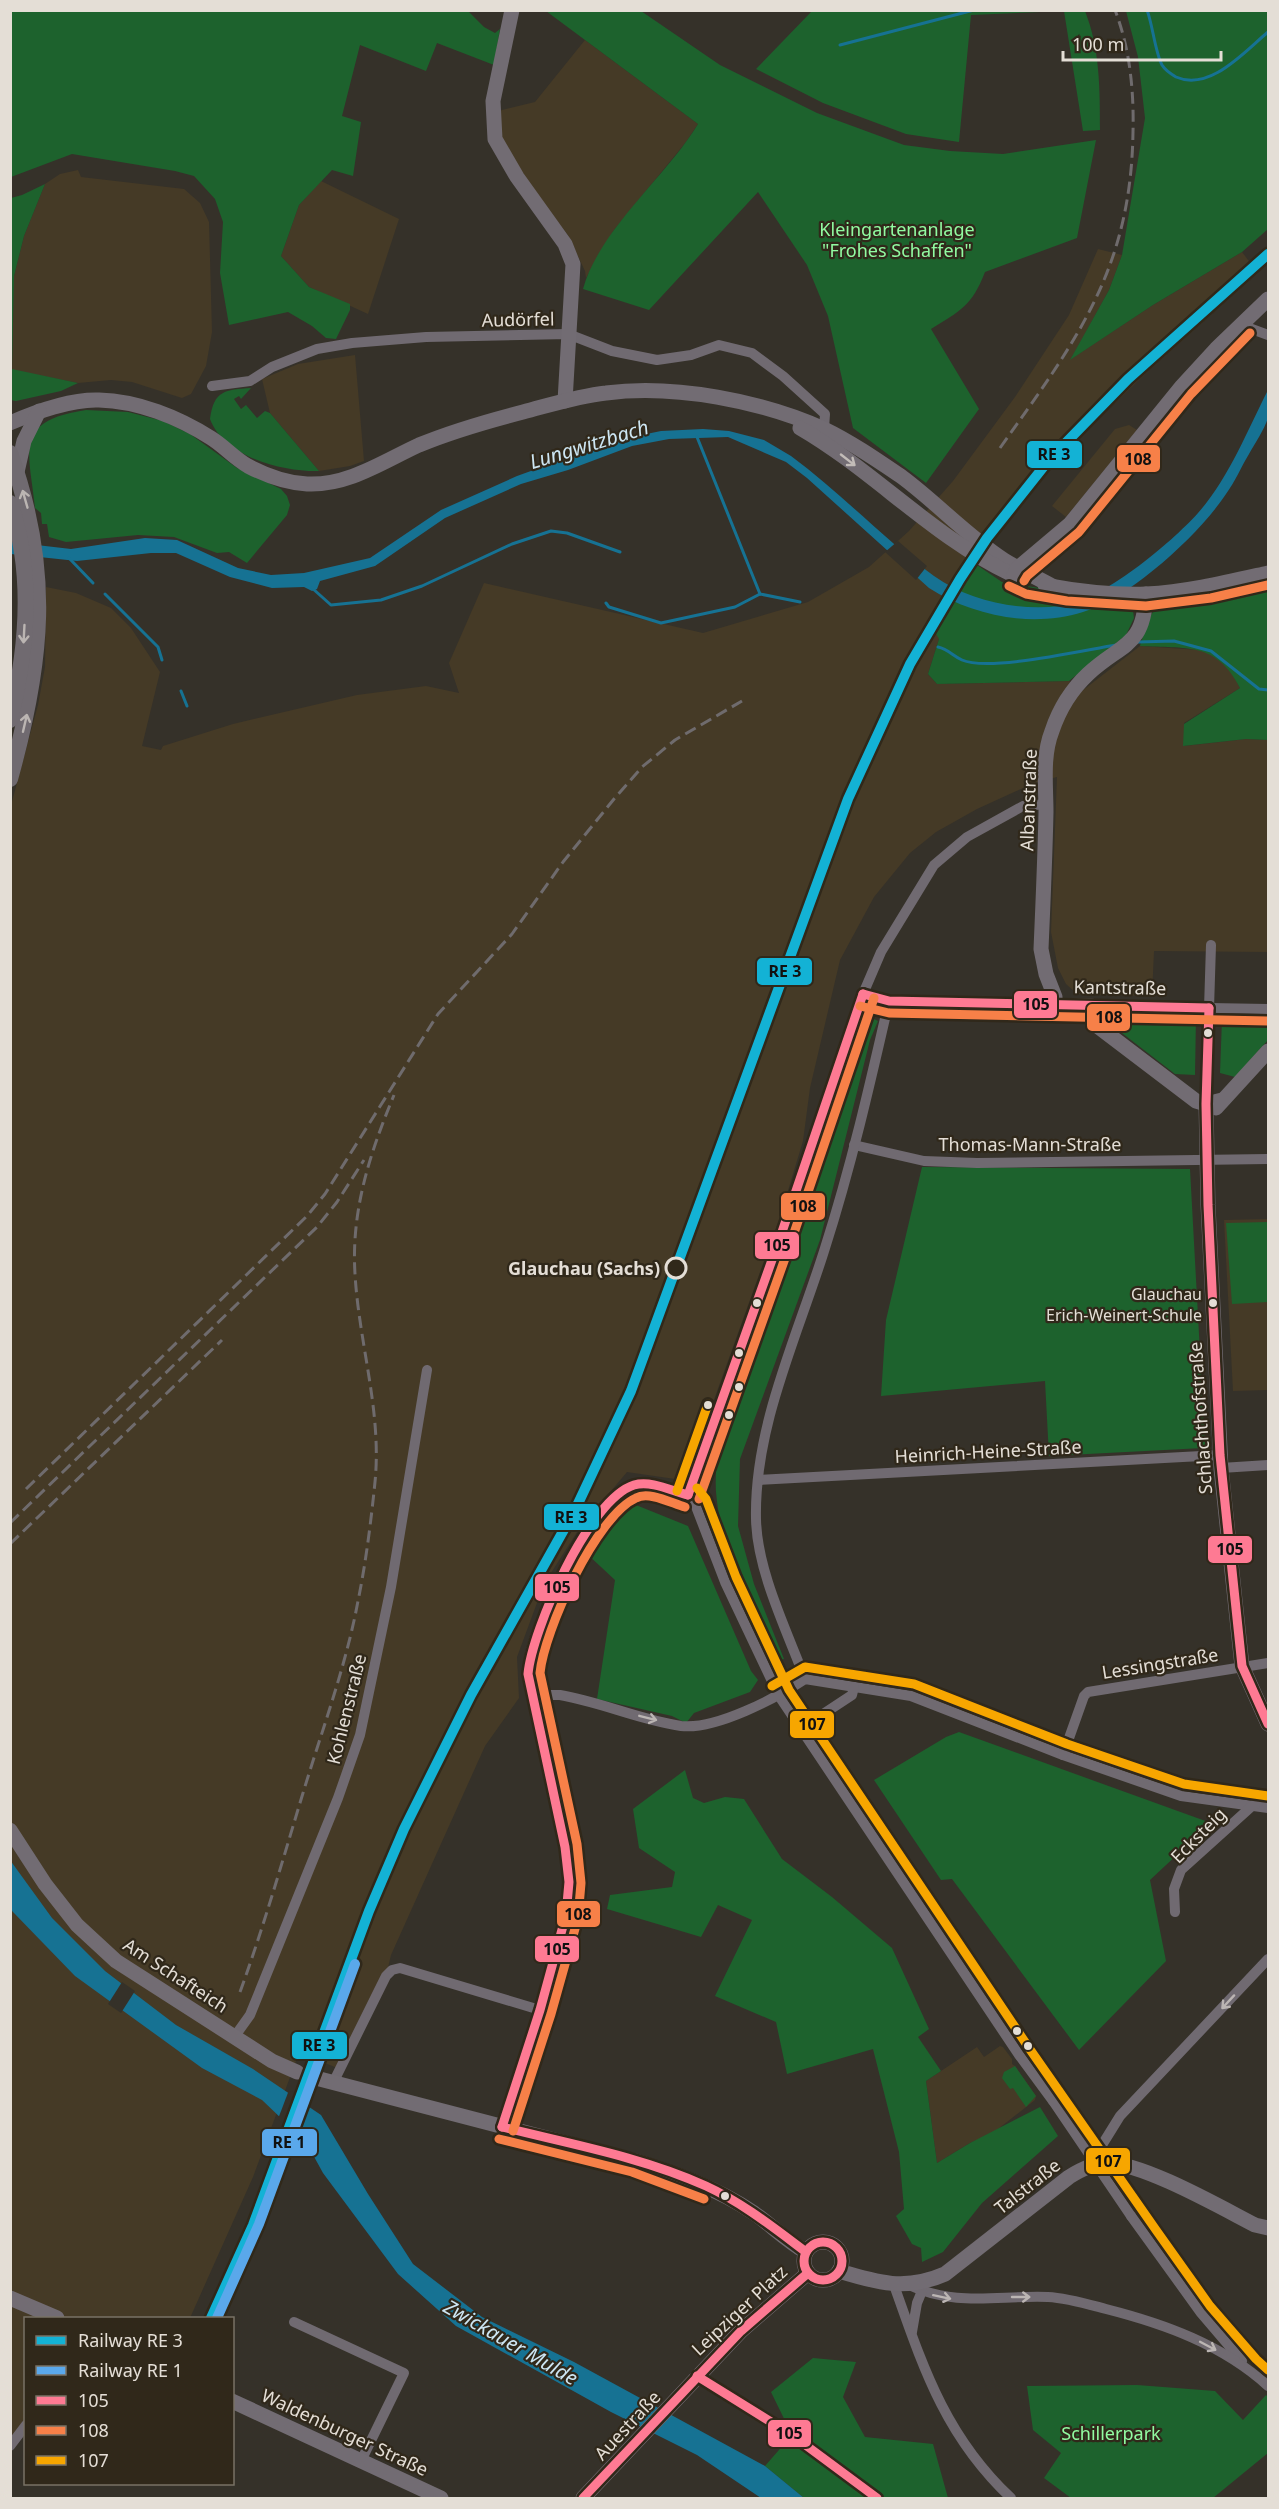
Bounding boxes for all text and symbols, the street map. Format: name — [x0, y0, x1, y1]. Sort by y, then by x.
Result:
scale bar — [1063, 24, 1220, 62]
text: 100 m — [1072, 32, 1124, 56]
park label: Kleingartenanlage "Frohes Schaffen" — [819, 217, 975, 262]
street label: Audörfel — [481, 306, 555, 332]
water label: Lungwitzbach — [526, 413, 652, 475]
line badge: RE 3 — [1026, 440, 1083, 469]
text: RE 3 — [1038, 443, 1070, 465]
line badge: 108 — [1116, 444, 1161, 473]
text: 108 — [1124, 448, 1152, 470]
one-way arrow — [840, 454, 856, 467]
one-way arrow — [19, 490, 30, 509]
one-way arrow — [18, 624, 29, 644]
one-way arrow — [19, 713, 31, 732]
street label: Albanstraße — [1014, 748, 1042, 852]
line badge: RE 3 — [756, 957, 813, 986]
text: RE 3 — [769, 960, 801, 982]
street label: Kantstraße — [1073, 974, 1167, 1000]
line badge: 105 — [1013, 990, 1058, 1019]
text: 105 — [1022, 993, 1050, 1015]
line badge: 108 — [1086, 1003, 1131, 1032]
text: 108 — [1095, 1006, 1123, 1028]
unlabelled marker — [1202, 1027, 1214, 1039]
street label: Thomas-Mann-Straße — [939, 1132, 1121, 1156]
line badge: 108 — [780, 1192, 826, 1221]
text: 108 — [789, 1195, 817, 1217]
line badge: 105 — [754, 1231, 800, 1260]
text: 105 — [763, 1234, 791, 1256]
place label: Glauchau (Sachs) — [508, 1256, 660, 1280]
marker: Glauchau (Sachs) — [665, 1257, 687, 1279]
place label: Glauchau Erich-Weinert-Schule — [1046, 1283, 1202, 1326]
unlabelled marker — [751, 1297, 763, 1309]
marker: Glauchau Erich-Weinert-Schule — [1207, 1297, 1219, 1309]
street label: Schlachthofstraße — [1183, 1341, 1217, 1495]
unlabelled marker — [733, 1347, 745, 1359]
unlabelled marker — [733, 1381, 745, 1393]
unlabelled marker — [702, 1399, 714, 1411]
unlabelled marker — [723, 1409, 735, 1421]
street label: Heinrich-Heine-Straße — [894, 1434, 1082, 1468]
line badge: RE 3 — [543, 1503, 600, 1531]
text: RE 3 — [555, 1506, 587, 1528]
line badge: 105 — [1207, 1535, 1253, 1564]
text: 105 — [1216, 1538, 1244, 1560]
line badge: 105 — [534, 1573, 580, 1602]
text: 105 — [543, 1576, 571, 1598]
street label: Lessingstraße — [1100, 1642, 1220, 1684]
street label: Kohlenstraße — [321, 1651, 371, 1767]
line badge: 107 — [789, 1710, 835, 1739]
one-way arrow — [638, 1712, 657, 1724]
text: 107 — [798, 1713, 826, 1735]
street label: Ecksteig — [1165, 1802, 1231, 1868]
line badge: 108 — [556, 1900, 601, 1928]
text: 108 — [564, 1903, 592, 1925]
street label: Am Schafteich — [119, 1932, 233, 2018]
line badge: 105 — [534, 1935, 580, 1963]
text: 105 — [543, 1938, 571, 1960]
one-way arrow — [1221, 1994, 1236, 2009]
unlabelled marker — [1011, 2025, 1023, 2037]
line badge: RE 3 — [291, 2031, 348, 2060]
text: RE 3 — [303, 2034, 335, 2056]
unlabelled marker — [1022, 2040, 1034, 2052]
line badge: RE 1 — [261, 2128, 318, 2157]
text: RE 1 — [273, 2131, 305, 2153]
line badge: 107 — [1085, 2147, 1131, 2175]
text: 107 — [1094, 2150, 1122, 2172]
street label: Talstraße — [989, 2153, 1065, 2219]
unlabelled marker — [719, 2190, 731, 2202]
street label: Leipziger Platz — [686, 2260, 792, 2360]
one-way arrow — [933, 2291, 952, 2303]
one-way arrow — [1011, 2291, 1031, 2303]
water label: Zwickauer Mulde — [438, 2292, 583, 2391]
legend — [24, 2317, 234, 2485]
text: Railway RE 3 — [78, 2328, 183, 2352]
one-way arrow — [1199, 2340, 1216, 2352]
text: Railway RE 1 — [78, 2358, 183, 2382]
street label: Waldenburger Straße — [258, 2383, 432, 2481]
street label: Auestraße — [589, 2385, 665, 2465]
text: 105 — [78, 2388, 109, 2412]
text: 108 — [78, 2418, 109, 2442]
line badge: 105 — [767, 2419, 812, 2448]
park label: Schillerpark — [1061, 2421, 1161, 2445]
text: 105 — [775, 2422, 803, 2444]
text: 107 — [78, 2448, 109, 2472]

